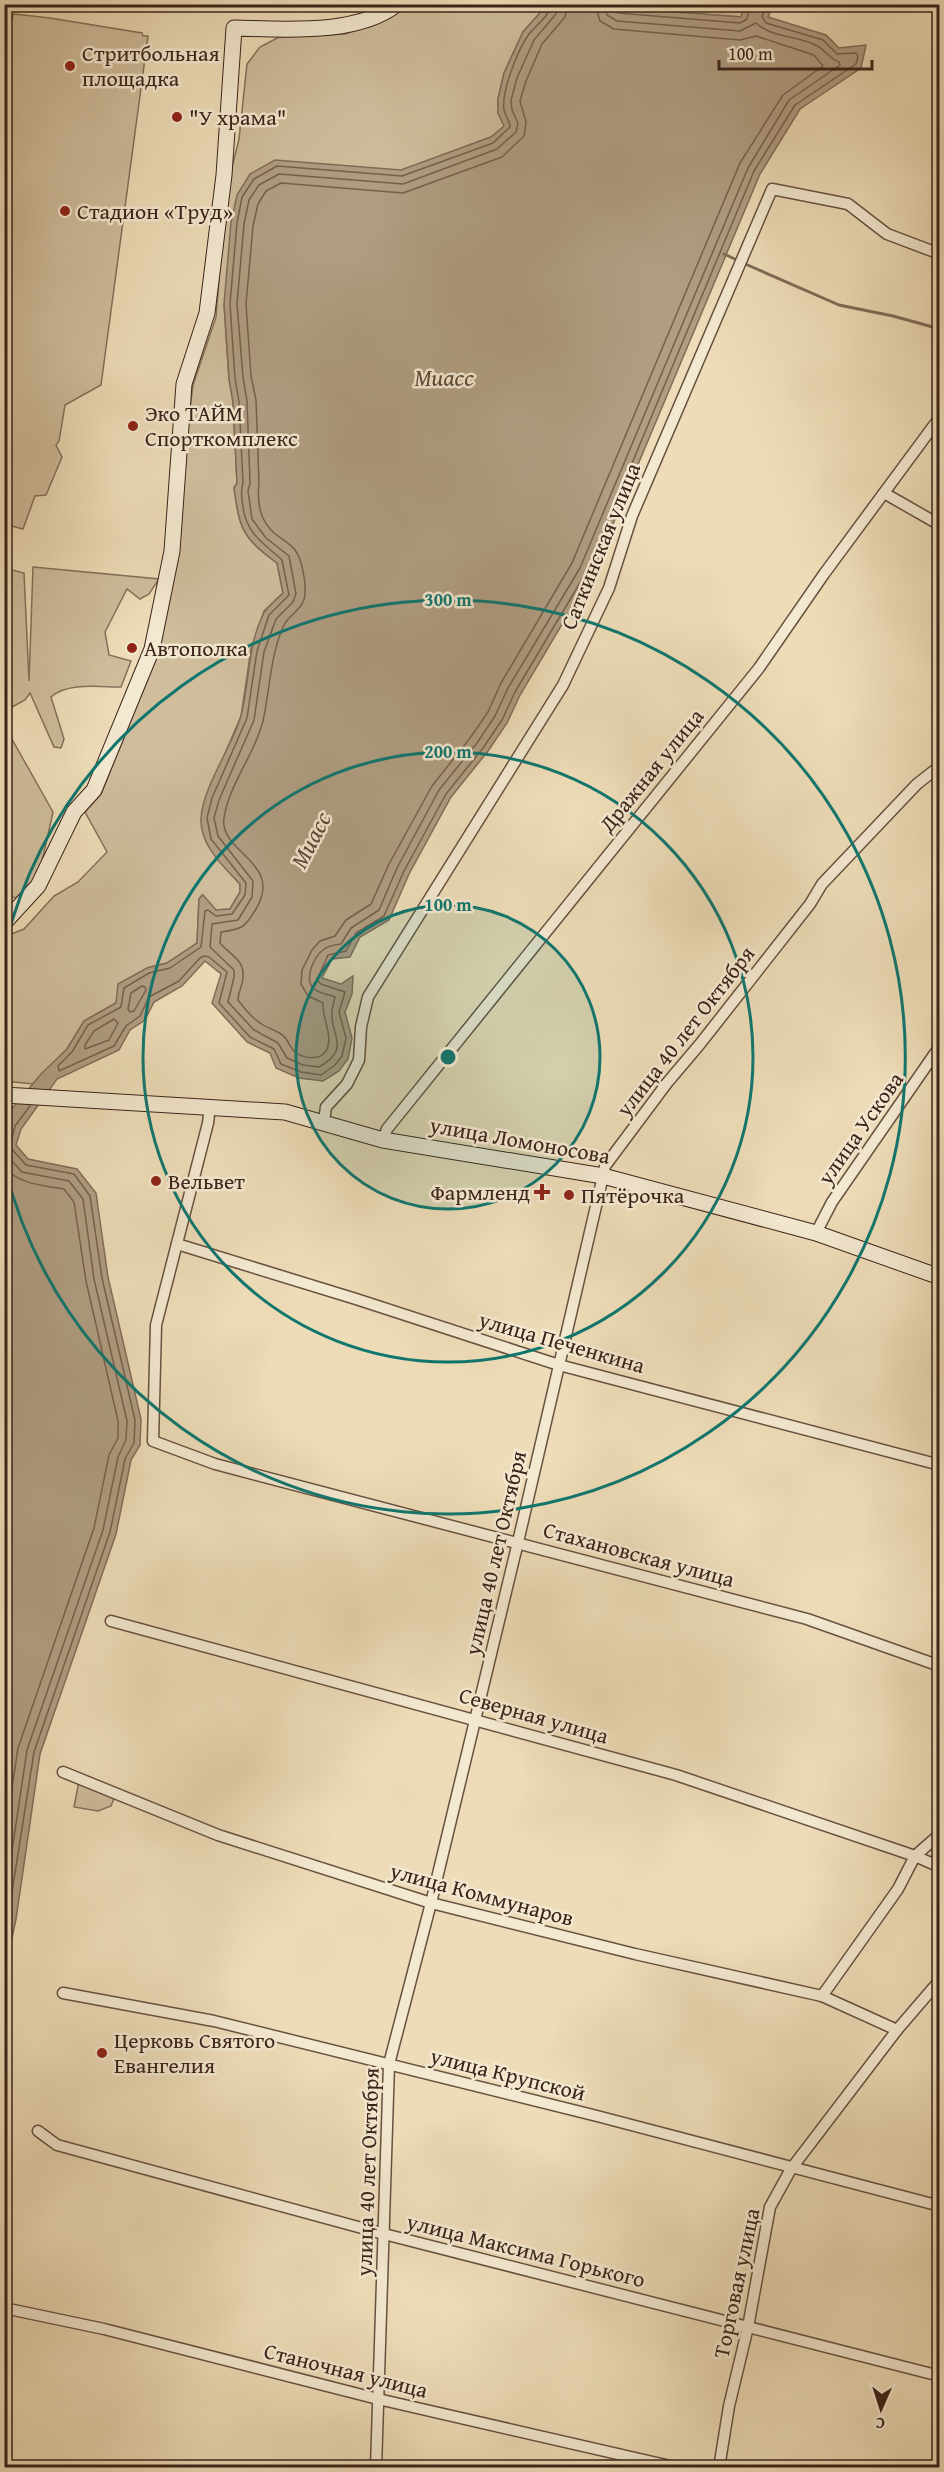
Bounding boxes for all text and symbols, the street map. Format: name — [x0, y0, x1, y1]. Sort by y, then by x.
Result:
scale bar — [719, 33, 872, 71]
place label: Стритбольная площадка — [82, 37, 220, 94]
text: 100 m — [728, 40, 773, 67]
marker: Стритбольная площадка — [63, 59, 77, 73]
place label: "У храма" — [189, 101, 286, 133]
marker: "У храма" — [170, 110, 184, 124]
place label: Стадион «Труд» — [77, 195, 233, 227]
marker: Стадион «Труд» — [58, 204, 72, 218]
water label: Миасс — [414, 360, 474, 395]
place label: Эко ТАЙМ Спорткомплекс — [145, 397, 298, 454]
marker: Эко ТАЙМ Спорткомплекс — [126, 419, 140, 433]
street label: Саткинская улица — [552, 457, 648, 634]
text: 300 m — [424, 586, 472, 613]
place label: Автополка — [144, 632, 248, 664]
marker: Автополка — [125, 641, 139, 655]
street label: Дражная улица — [590, 701, 711, 840]
text: 200 m — [424, 738, 472, 765]
water label: Миасс — [281, 805, 340, 874]
text: 100 m — [424, 891, 472, 918]
street label: улица 40 лет Октября — [607, 939, 762, 1124]
centre of rings — [438, 1047, 458, 1067]
street label: улица Ускова — [809, 1065, 911, 1192]
street label: улица Ломоносова — [426, 1108, 613, 1172]
place label: Вельвет — [168, 1165, 245, 1197]
marker: Вельвет — [149, 1174, 163, 1188]
place label: Фармленд — [430, 1176, 530, 1208]
place label: Пятёрочка — [581, 1179, 685, 1211]
marker: Фармленд — [535, 1185, 549, 1199]
marker: Пятёрочка — [562, 1188, 576, 1202]
street label: улица Печенкина — [474, 1303, 649, 1381]
street label: улица 40 лет Октября — [456, 1448, 534, 1659]
street label: Стахановская улица — [540, 1513, 739, 1595]
street label: Северная улица — [456, 1678, 613, 1752]
street label: улица Коммунаров — [386, 1854, 577, 1934]
place label: Церковь Святого Евангелия — [114, 2024, 275, 2081]
street label: улица Крупской — [426, 2039, 589, 2109]
marker: Церковь Святого Евангелия — [95, 2046, 109, 2060]
street label: улица 40 лет Октября — [347, 2067, 387, 2278]
street label: улица Максима Горького — [402, 2205, 649, 2295]
street label: Торговая улица — [704, 2205, 768, 2361]
street label: Станочная улица — [261, 2334, 432, 2406]
north arrow — [851, 2379, 911, 2439]
text: С — [875, 2412, 885, 2436]

